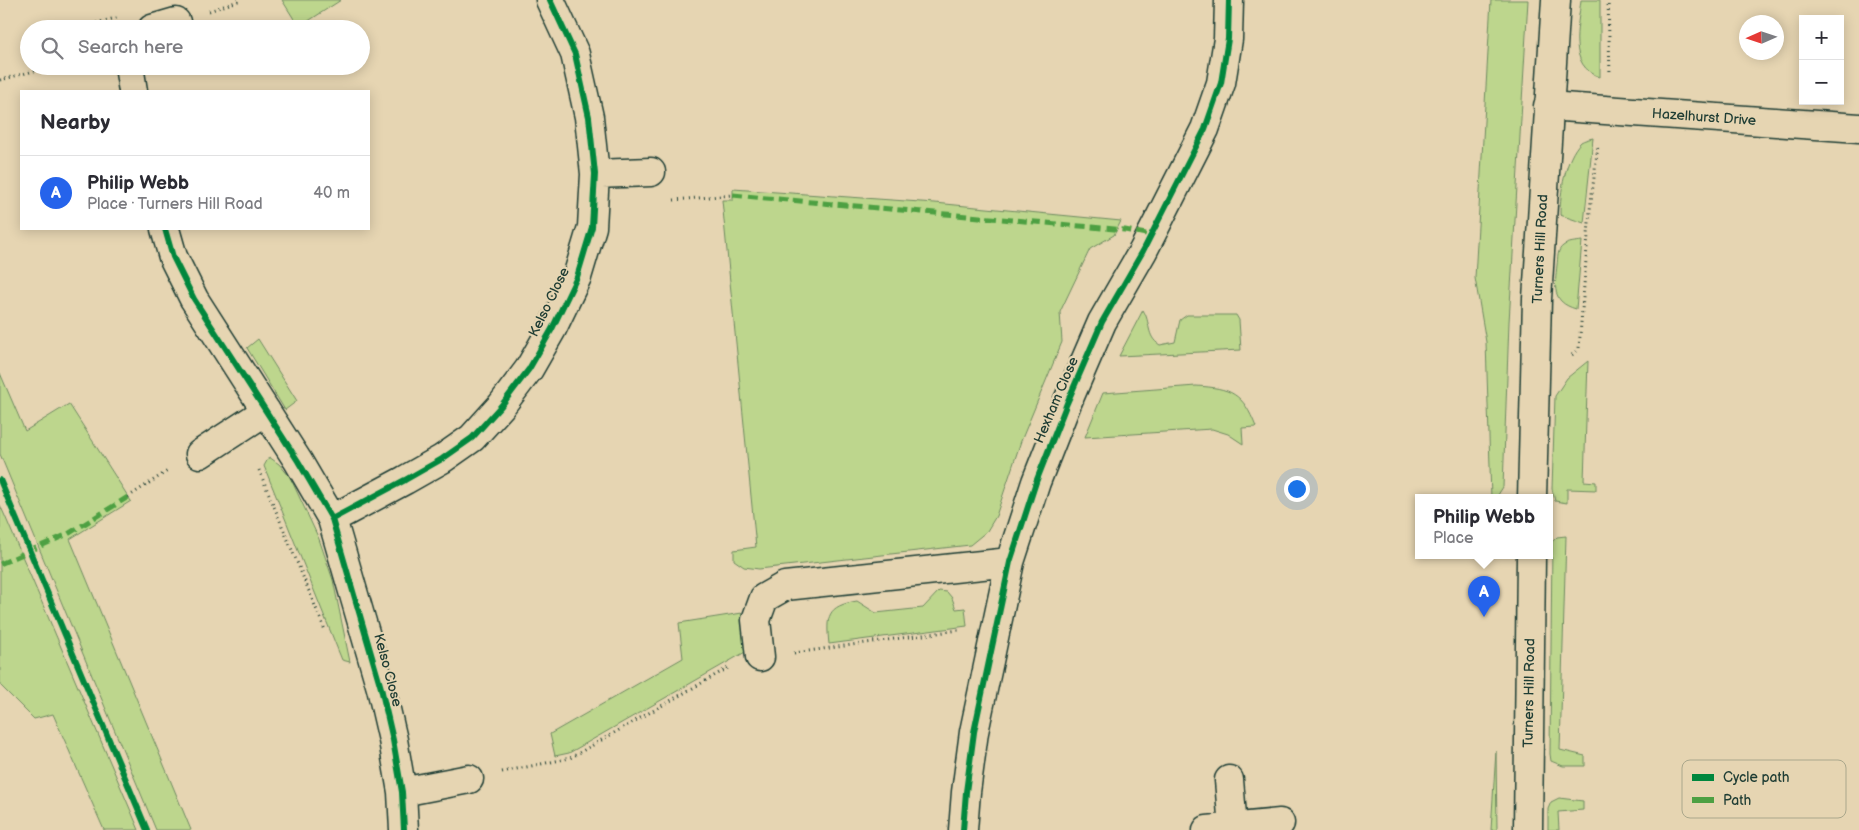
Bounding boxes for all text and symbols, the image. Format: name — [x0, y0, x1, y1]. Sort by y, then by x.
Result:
north arrow — [1739, 15, 1784, 60]
map controls — [1799, 15, 1844, 105]
button: + — [1799, 15, 1844, 60]
search box — [20, 20, 370, 75]
icon: search — [38, 34, 66, 62]
text: Search here — [78, 36, 183, 59]
button: − — [1799, 60, 1844, 105]
street label: Hazelhurst Drive — [1651, 105, 1757, 129]
text: Nearby — [40, 110, 110, 135]
text: Philip Webb — [87, 172, 189, 195]
text: A — [51, 184, 61, 203]
text: 40 m — [313, 184, 350, 203]
street label: Turners Hill Road — [1529, 194, 1551, 304]
text: Place · Turners Hill Road — [87, 195, 263, 214]
street label: Kelso Close — [525, 265, 573, 339]
street label: Hexham Close — [1030, 354, 1082, 446]
your location — [1284, 476, 1310, 502]
popup — [1415, 494, 1553, 559]
text: Philip Webb — [1433, 506, 1535, 529]
text: Place — [1433, 529, 1473, 548]
pin: A — [1468, 576, 1500, 617]
street label: Kelso Close — [370, 632, 406, 708]
street label: Turners Hill Road — [1520, 638, 1538, 748]
legend — [1682, 760, 1846, 818]
text: Cycle path — [1723, 769, 1790, 786]
text: Path — [1723, 792, 1751, 809]

